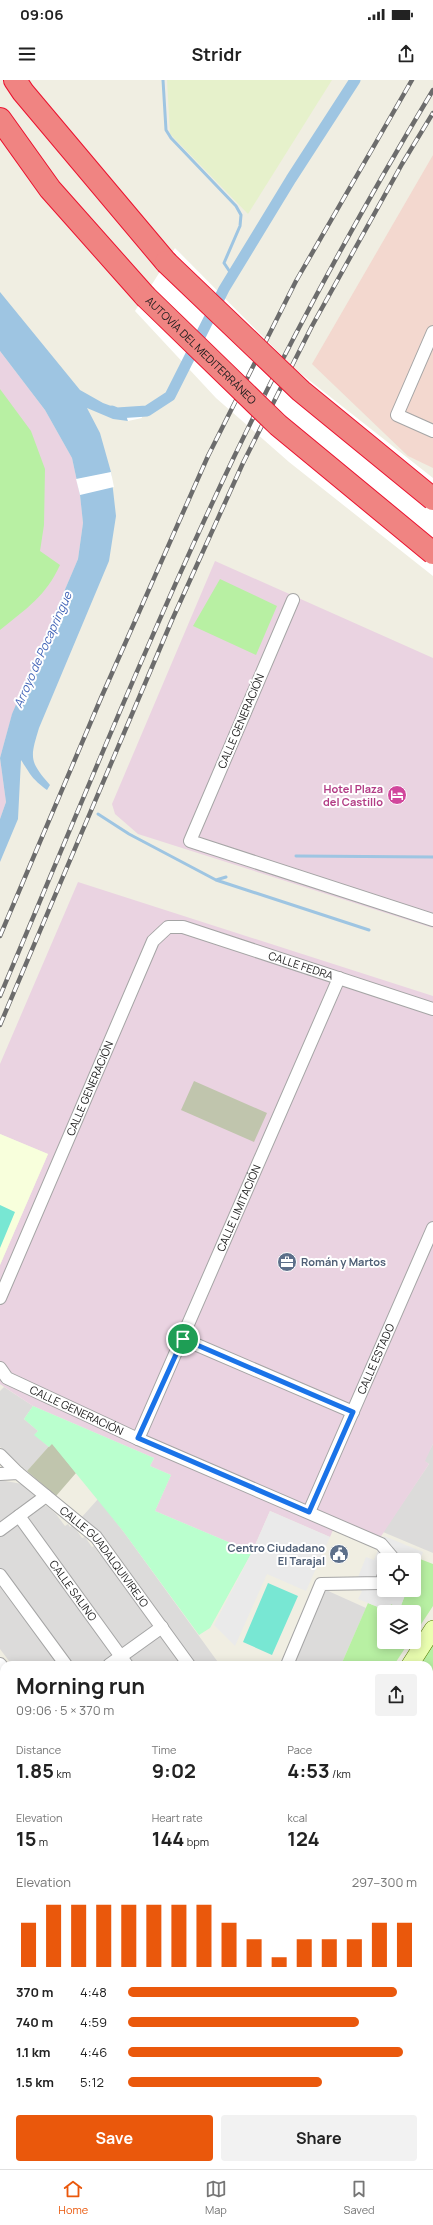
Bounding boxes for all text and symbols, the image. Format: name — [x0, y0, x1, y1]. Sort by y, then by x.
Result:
text: 09:06 — [20, 4, 64, 25]
text: Stridr — [191, 42, 242, 66]
icon: menu — [16, 43, 38, 65]
icon: share — [395, 43, 417, 65]
street label: AUTOVÍA DEL MEDITERRÁNEO — [143, 293, 260, 407]
water label: Arroyo de Pocapringue — [9, 588, 76, 710]
street label: CALLE GENERACIÓN — [214, 671, 267, 771]
place label: Hotel Plaza del Castillo — [323, 781, 383, 809]
hotel icon: Hotel Plaza del Castillo — [386, 784, 408, 806]
street label: CALLE FEDRA — [267, 948, 335, 983]
street label: CALLE GENERACIÓN — [62, 1038, 116, 1138]
street label: CALLE LIMITACIÓN — [213, 1162, 264, 1254]
office icon: Román y Martos — [276, 1251, 298, 1273]
place label: Román y Martos — [301, 1254, 386, 1269]
street label: CALLE ESTADO — [353, 1321, 397, 1396]
pin — [166, 1322, 200, 1356]
icon: arrive — [172, 1328, 194, 1350]
street label: CALLE GENERACIÓN — [27, 1382, 126, 1438]
street label: CALLE GUADALQUIVIREJO — [57, 1502, 152, 1610]
place label: Centro Ciudadano El Tarajal — [228, 1540, 325, 1568]
public building icon: Centro Ciudadano El Tarajal — [328, 1543, 350, 1565]
map controls — [377, 1553, 421, 1649]
button: locate — [377, 1553, 421, 1597]
street label: CALLE SALINO — [46, 1557, 101, 1624]
button: layers — [377, 1605, 421, 1649]
text: Morning run — [16, 1671, 145, 1701]
button: share — [375, 1674, 417, 1716]
text: 09:06 · 5 × 370 m — [16, 1701, 114, 1719]
text: Distance — [16, 1742, 61, 1757]
text: Time — [152, 1742, 177, 1757]
text: Pace — [287, 1742, 312, 1757]
text: 1.85 — [16, 1757, 54, 1784]
text: 9:02 — [152, 1757, 196, 1784]
text: 4:53 — [287, 1757, 330, 1784]
text: km — [54, 1766, 71, 1781]
text: /km — [330, 1766, 351, 1781]
text: Elevation — [16, 1810, 62, 1825]
text: Heart rate — [152, 1810, 203, 1825]
text: kcal — [287, 1810, 307, 1825]
text: 15 — [16, 1825, 36, 1852]
text: 144 — [152, 1825, 185, 1852]
text: 124 — [287, 1825, 320, 1852]
text: m — [36, 1834, 48, 1849]
text: bpm — [185, 1834, 209, 1849]
text: Elevation — [16, 1873, 71, 1891]
text: 297–300 m — [352, 1873, 417, 1891]
text: 370 m — [16, 1983, 53, 2001]
text: 4:48 — [80, 1983, 107, 2001]
text: 740 m — [16, 2013, 53, 2031]
text: 4:59 — [80, 2013, 107, 2031]
text: 1.1 km — [16, 2043, 51, 2061]
text: 4:46 — [80, 2043, 107, 2061]
text: 1.5 km — [16, 2073, 54, 2091]
text: 5:12 — [80, 2073, 104, 2091]
button: Save — [16, 2115, 213, 2161]
button: Share — [221, 2115, 417, 2161]
tab: Home — [58, 2178, 88, 2217]
tab: Map — [205, 2178, 227, 2217]
tab: Saved — [344, 2178, 375, 2217]

